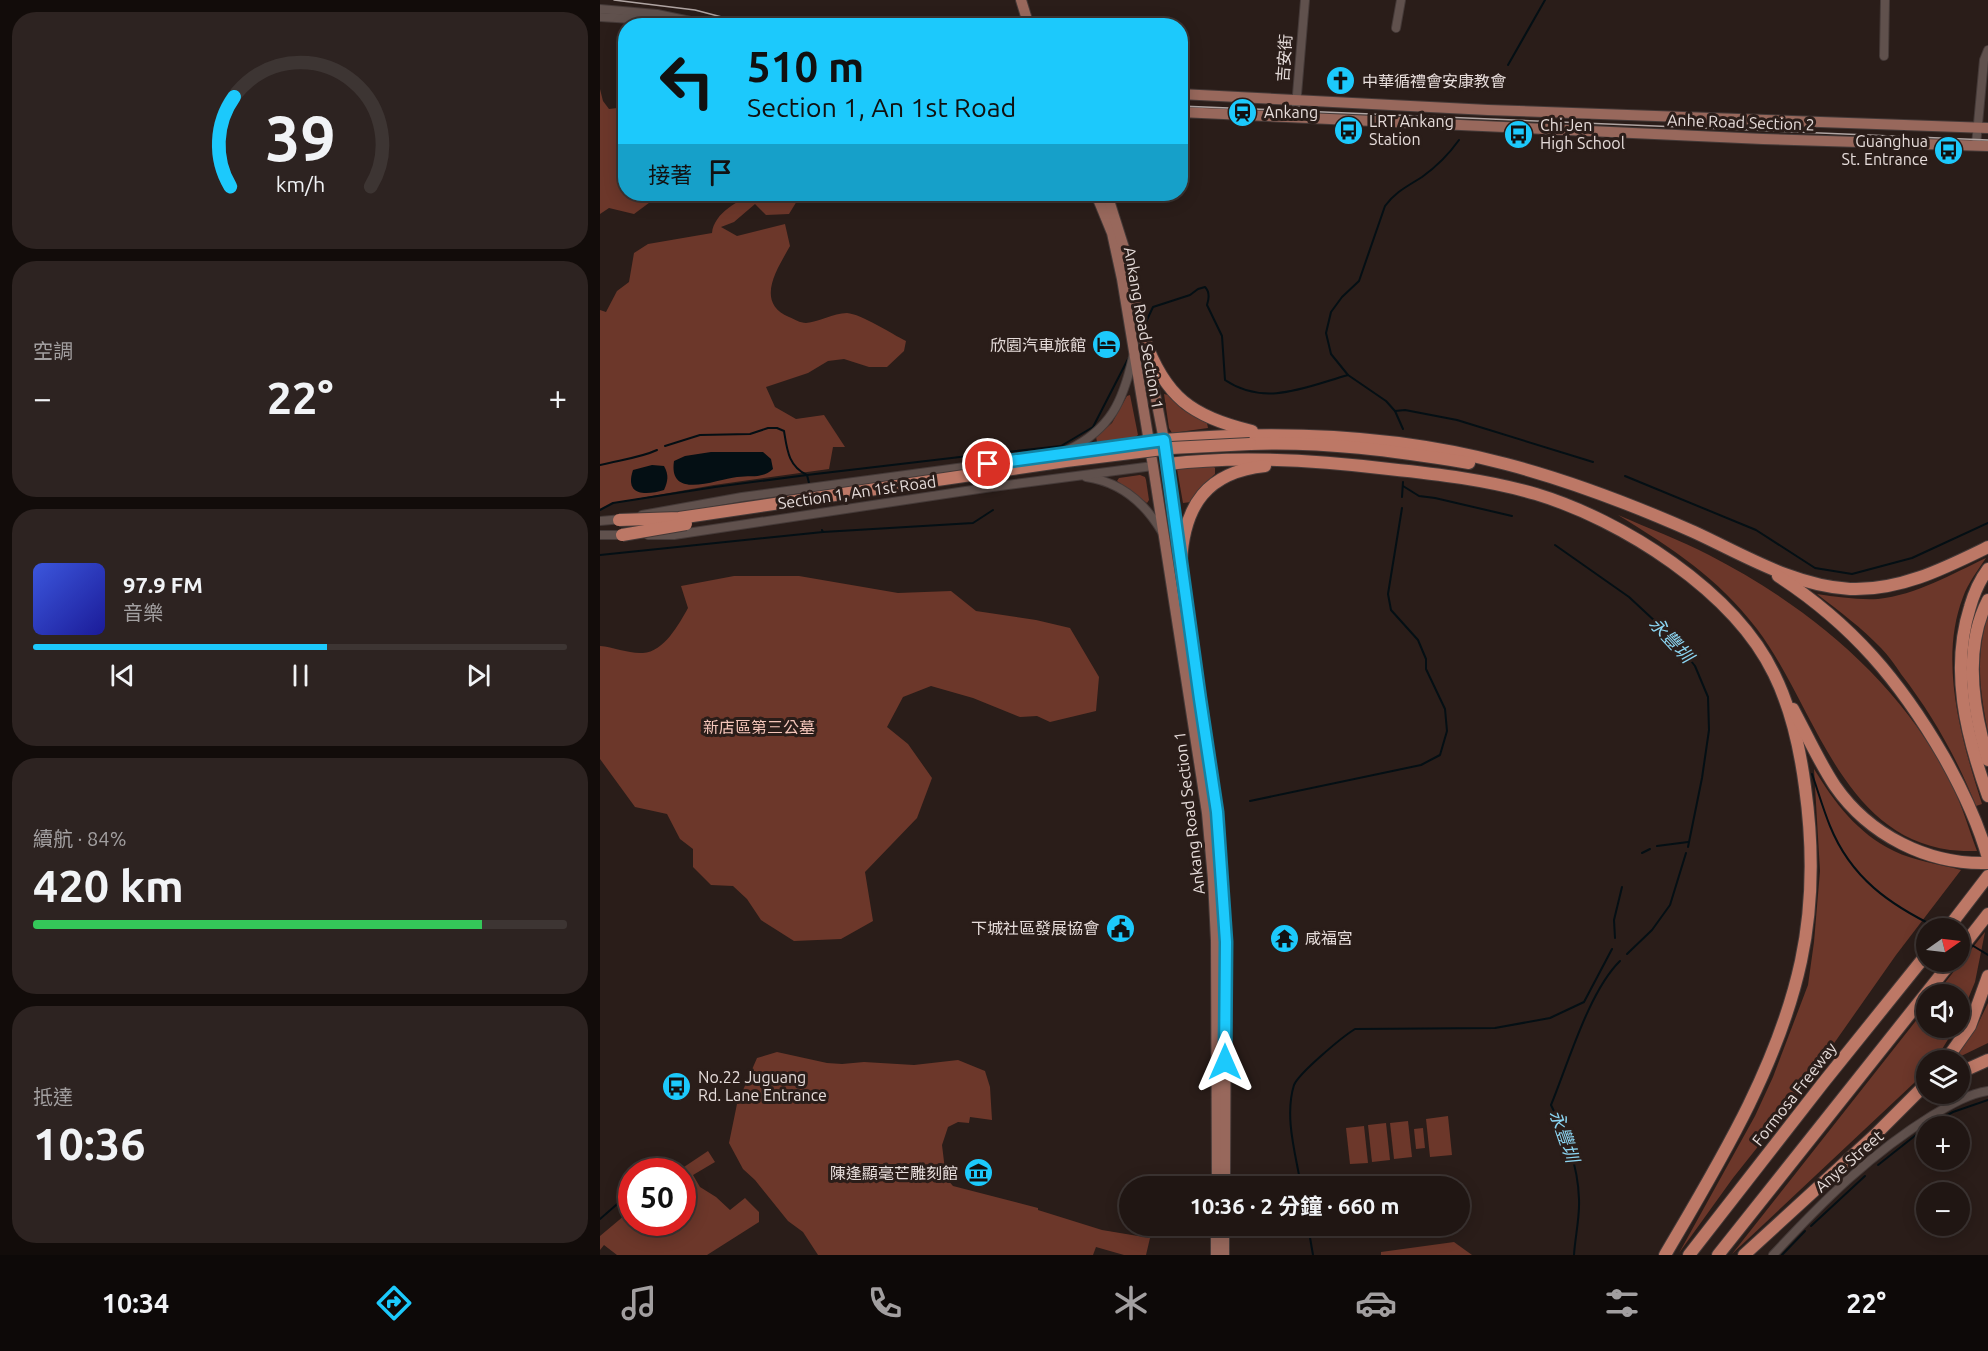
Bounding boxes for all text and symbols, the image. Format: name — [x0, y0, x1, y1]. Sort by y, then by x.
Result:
street label: 吉安街 — [1273, 33, 1295, 83]
icon: left — [648, 42, 726, 120]
text: 510 m — [747, 43, 864, 90]
church icon: 中華循禮會安康教會 — [1325, 65, 1357, 97]
place label: 中華循禮會安康教會 — [1362, 72, 1506, 90]
text: Section 1, An 1st Road — [747, 92, 1016, 122]
station icon: Ankang — [1227, 96, 1259, 128]
text: 39 — [265, 103, 335, 173]
place label: Ankang — [1264, 103, 1318, 121]
street label: Anhe Road Section 2 — [1667, 110, 1815, 134]
place label: LRT Ankang Station — [1369, 112, 1454, 148]
bus stop icon: LRT Ankang Station — [1332, 114, 1364, 146]
place label: Chi Jen High School — [1540, 116, 1625, 152]
bus stop icon: Chi Jen High School — [1503, 118, 1535, 150]
place label: Guanghua St. Entrance — [1842, 132, 1928, 168]
bus stop icon: Guanghua St. Entrance — [1933, 134, 1965, 166]
icon: arrive — [704, 156, 737, 189]
text: 接著 — [648, 162, 692, 187]
text: km/h — [275, 173, 325, 197]
street label: Ankang Road Section 1 — [1121, 245, 1167, 411]
hotel icon: 欣園汽車旅館 — [1091, 329, 1123, 361]
place label: 欣園汽車旅館 — [990, 336, 1086, 354]
text: 空調 — [33, 339, 73, 362]
text: 22° — [267, 372, 333, 423]
text: − — [33, 379, 52, 416]
text: + — [548, 379, 567, 416]
pin — [962, 438, 1013, 489]
icon: arrive — [971, 447, 1004, 480]
street label: Section 1, An 1st Road — [777, 472, 937, 512]
text: 97.9 FM — [123, 572, 203, 597]
text: 音樂 — [123, 601, 163, 624]
water label: 永豐圳 — [1646, 613, 1700, 668]
icon: previous — [106, 659, 139, 692]
icon: pause — [284, 659, 317, 692]
icon: next — [462, 659, 495, 692]
park label: 新店區第三公墓 — [703, 718, 815, 736]
street label: Ankang Road Section 1 — [1170, 730, 1208, 896]
text: 續航 · 84% — [33, 827, 126, 850]
text: 420 km — [33, 860, 184, 911]
public building icon: 下城社區發展協會 — [1104, 912, 1136, 944]
north arrow — [1916, 918, 1970, 972]
map controls — [1916, 918, 1970, 1236]
place label: 下城社區發展協會 — [971, 919, 1099, 937]
temple icon: 咸福宮 — [1268, 922, 1300, 954]
place label: 咸福宮 — [1305, 929, 1353, 947]
button: sound — [1916, 984, 1970, 1038]
position arrow — [1193, 1030, 1257, 1094]
street label: Formosa Freeway — [1748, 1039, 1840, 1149]
button: layers — [1916, 1050, 1970, 1104]
place label: No.22 Juguang Rd. Lane Entrance — [698, 1068, 827, 1104]
bus stop icon: No.22 Juguang Rd. Lane Entrance — [661, 1070, 693, 1102]
text: 抵達 — [33, 1085, 73, 1108]
water label: 永豐圳 — [1547, 1107, 1584, 1167]
button: + — [1916, 1116, 1970, 1170]
text: 10:36 — [33, 1118, 146, 1169]
street label: Anye Street — [1811, 1126, 1887, 1195]
museum icon: 陳逢顯毫芒雕刻館 — [963, 1157, 995, 1189]
speed limit sign: 50 — [618, 1158, 696, 1236]
place label: 陳逢顯毫芒雕刻館 — [830, 1164, 958, 1182]
button: − — [1916, 1182, 1970, 1236]
text: 10:36 · 2 分鐘 · 660 m — [1190, 1193, 1399, 1218]
icon: directions — [373, 1282, 415, 1324]
icon: music — [618, 1282, 660, 1324]
icon: phone — [864, 1282, 906, 1324]
icon: climate — [1110, 1282, 1152, 1324]
icon: car — [1355, 1282, 1397, 1324]
icon: filters — [1601, 1282, 1643, 1324]
text: 10:34 — [102, 1288, 169, 1318]
text: 22° — [1846, 1288, 1886, 1318]

